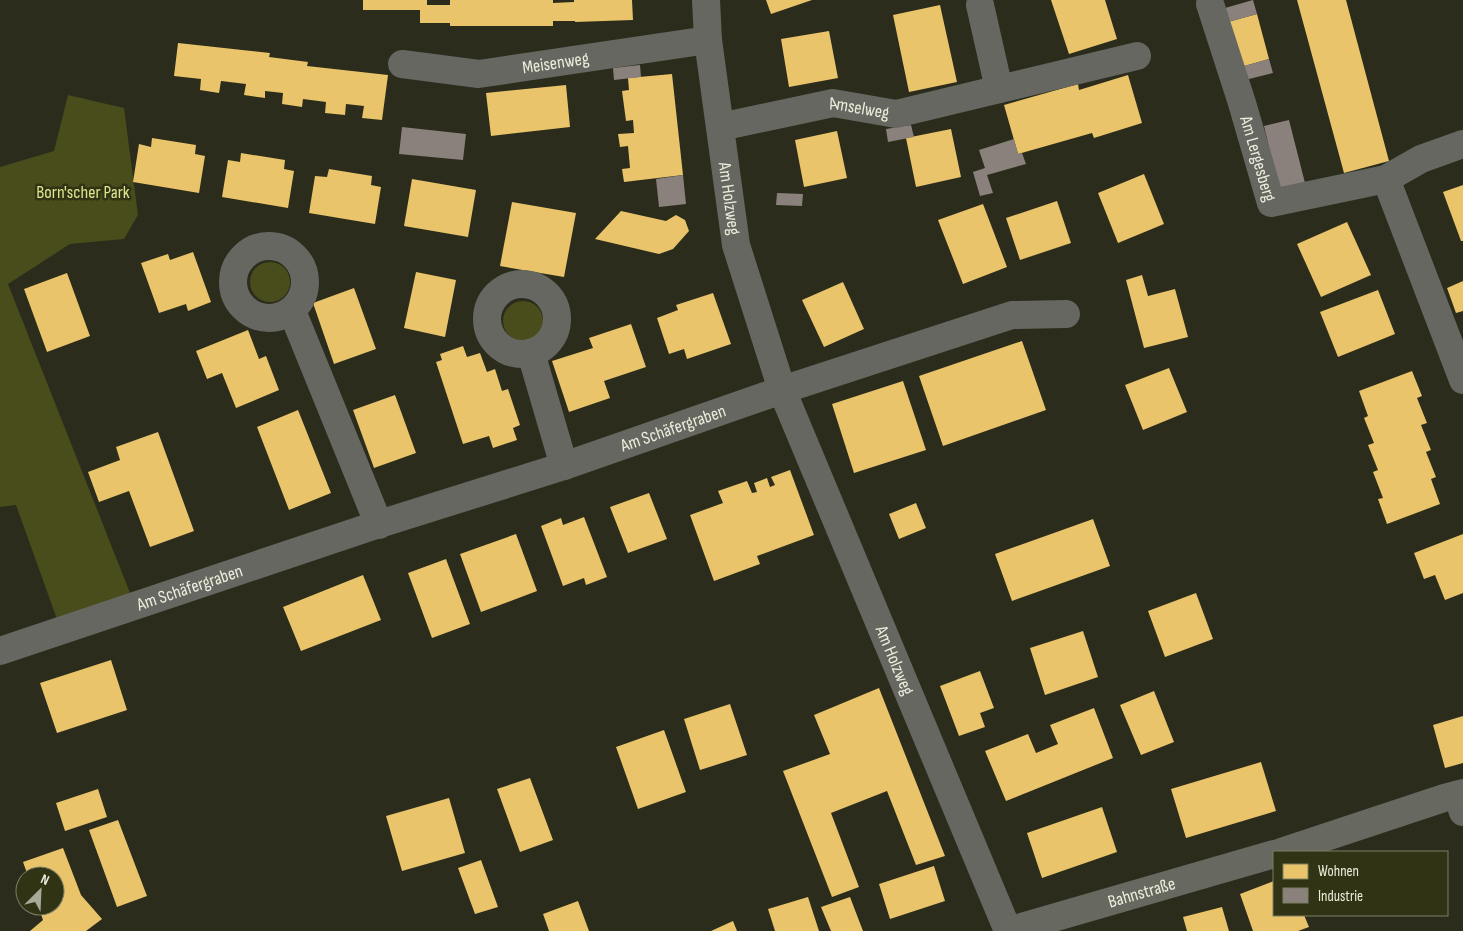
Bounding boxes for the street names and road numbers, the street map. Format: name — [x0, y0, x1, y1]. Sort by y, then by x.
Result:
street label: Meisenweg — [521, 47, 590, 78]
street label: Amselweg — [826, 92, 891, 123]
street label: Am Lergesberg — [1235, 112, 1281, 204]
street label: Am Holzweg — [714, 160, 745, 236]
street label: Am Schäfergraben — [617, 400, 729, 456]
street label: Am Schäfergraben — [133, 560, 245, 615]
street label: Am Holzweg — [871, 621, 919, 698]
street label: Bahnstraße — [1105, 873, 1178, 912]

